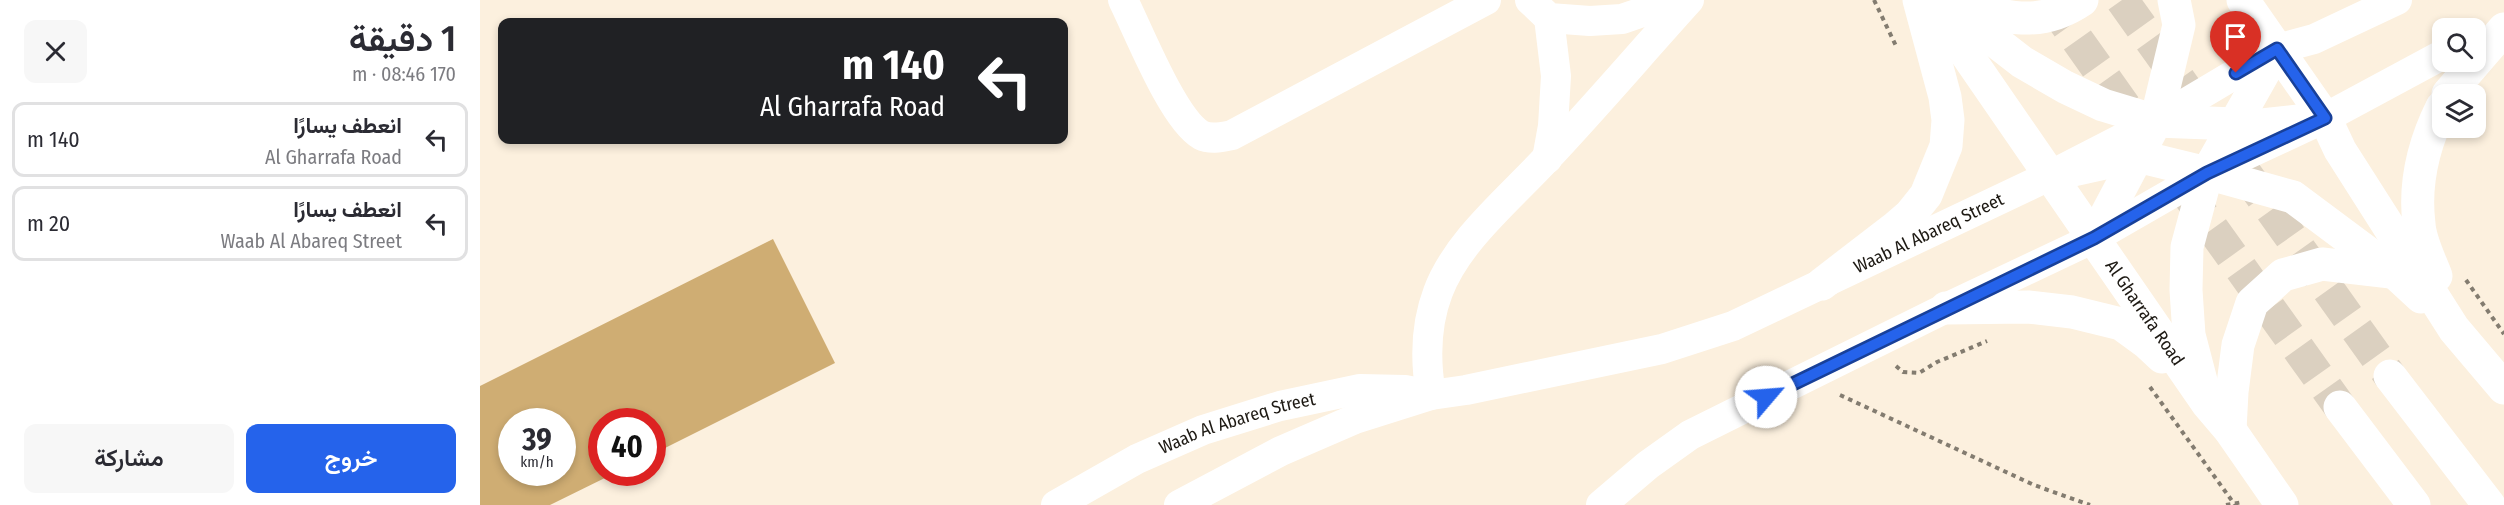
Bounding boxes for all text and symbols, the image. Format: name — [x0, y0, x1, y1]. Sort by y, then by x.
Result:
pin — [2210, 11, 2261, 73]
text: 1 دقيقة — [349, 17, 456, 61]
map controls — [2432, 18, 2486, 138]
button: search — [2432, 18, 2486, 72]
button: close — [24, 20, 87, 83]
icon: arrive — [2219, 20, 2252, 53]
text: 140 m — [842, 40, 945, 90]
icon: left — [966, 42, 1044, 120]
text: 170 m · 08:46 — [352, 62, 456, 86]
button: layers — [2432, 84, 2486, 138]
text: Al Gharrafa Road — [760, 91, 945, 123]
text: انعطف يسارًا — [293, 112, 402, 139]
icon: left — [420, 123, 453, 156]
text: 140 m — [27, 126, 80, 153]
text: Al Gharrafa Road — [265, 145, 402, 169]
street label: Waab Al Abareq Street — [1850, 188, 2007, 278]
text: انعطف يسارًا — [293, 196, 402, 223]
icon: left — [420, 207, 453, 240]
text: 20 m — [27, 210, 70, 237]
text: Waab Al Abareq Street — [221, 229, 402, 253]
street label: Al Gharrafa Road — [2101, 256, 2189, 370]
position arrow — [1734, 365, 1798, 429]
street label: Waab Al Abareq Street — [1156, 388, 1317, 459]
speed limit sign: 40 — [588, 408, 666, 486]
text: 39 — [522, 422, 552, 458]
button: مشاركة — [24, 424, 234, 493]
button: خروج — [246, 424, 456, 493]
text: km/h — [520, 453, 554, 471]

